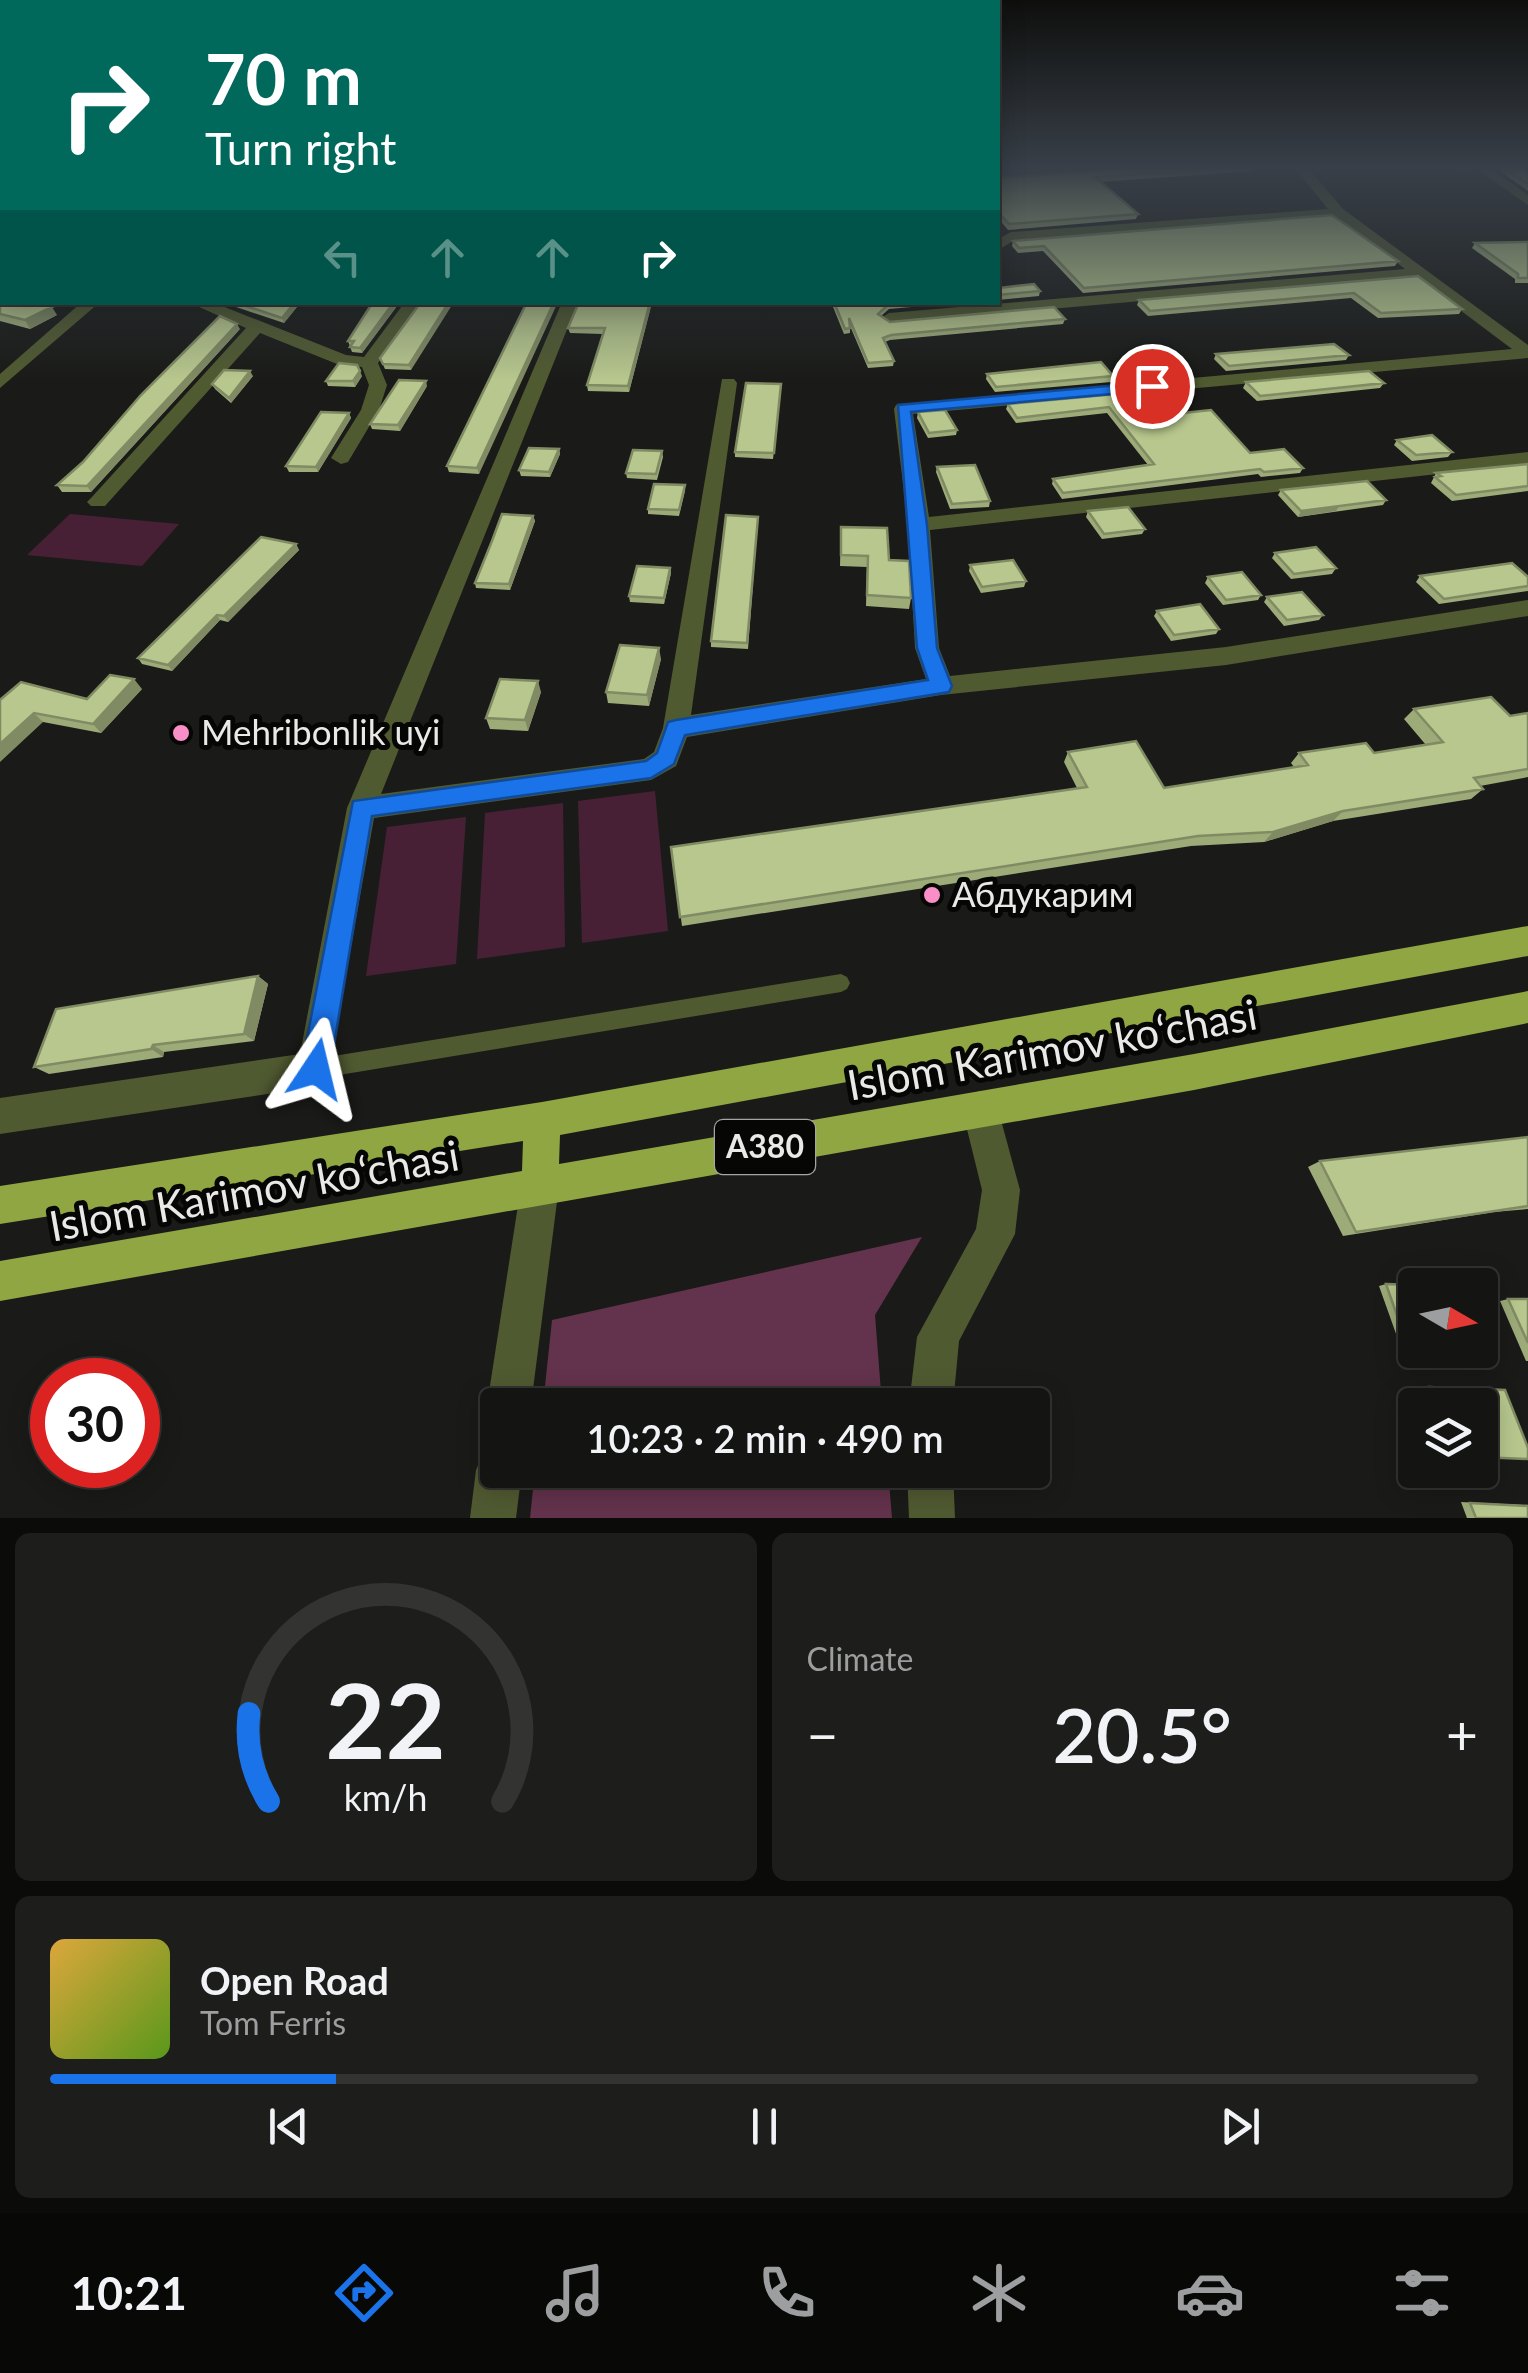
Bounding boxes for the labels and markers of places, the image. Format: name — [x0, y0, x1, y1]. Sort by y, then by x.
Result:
pin — [1110, 344, 1195, 429]
place label: Mehribonlik uyi — [201, 710, 440, 752]
marker: Mehribonlik uyi — [170, 722, 192, 744]
place label: Абдукарим — [952, 872, 1133, 914]
marker: Абдукарим — [921, 884, 943, 906]

